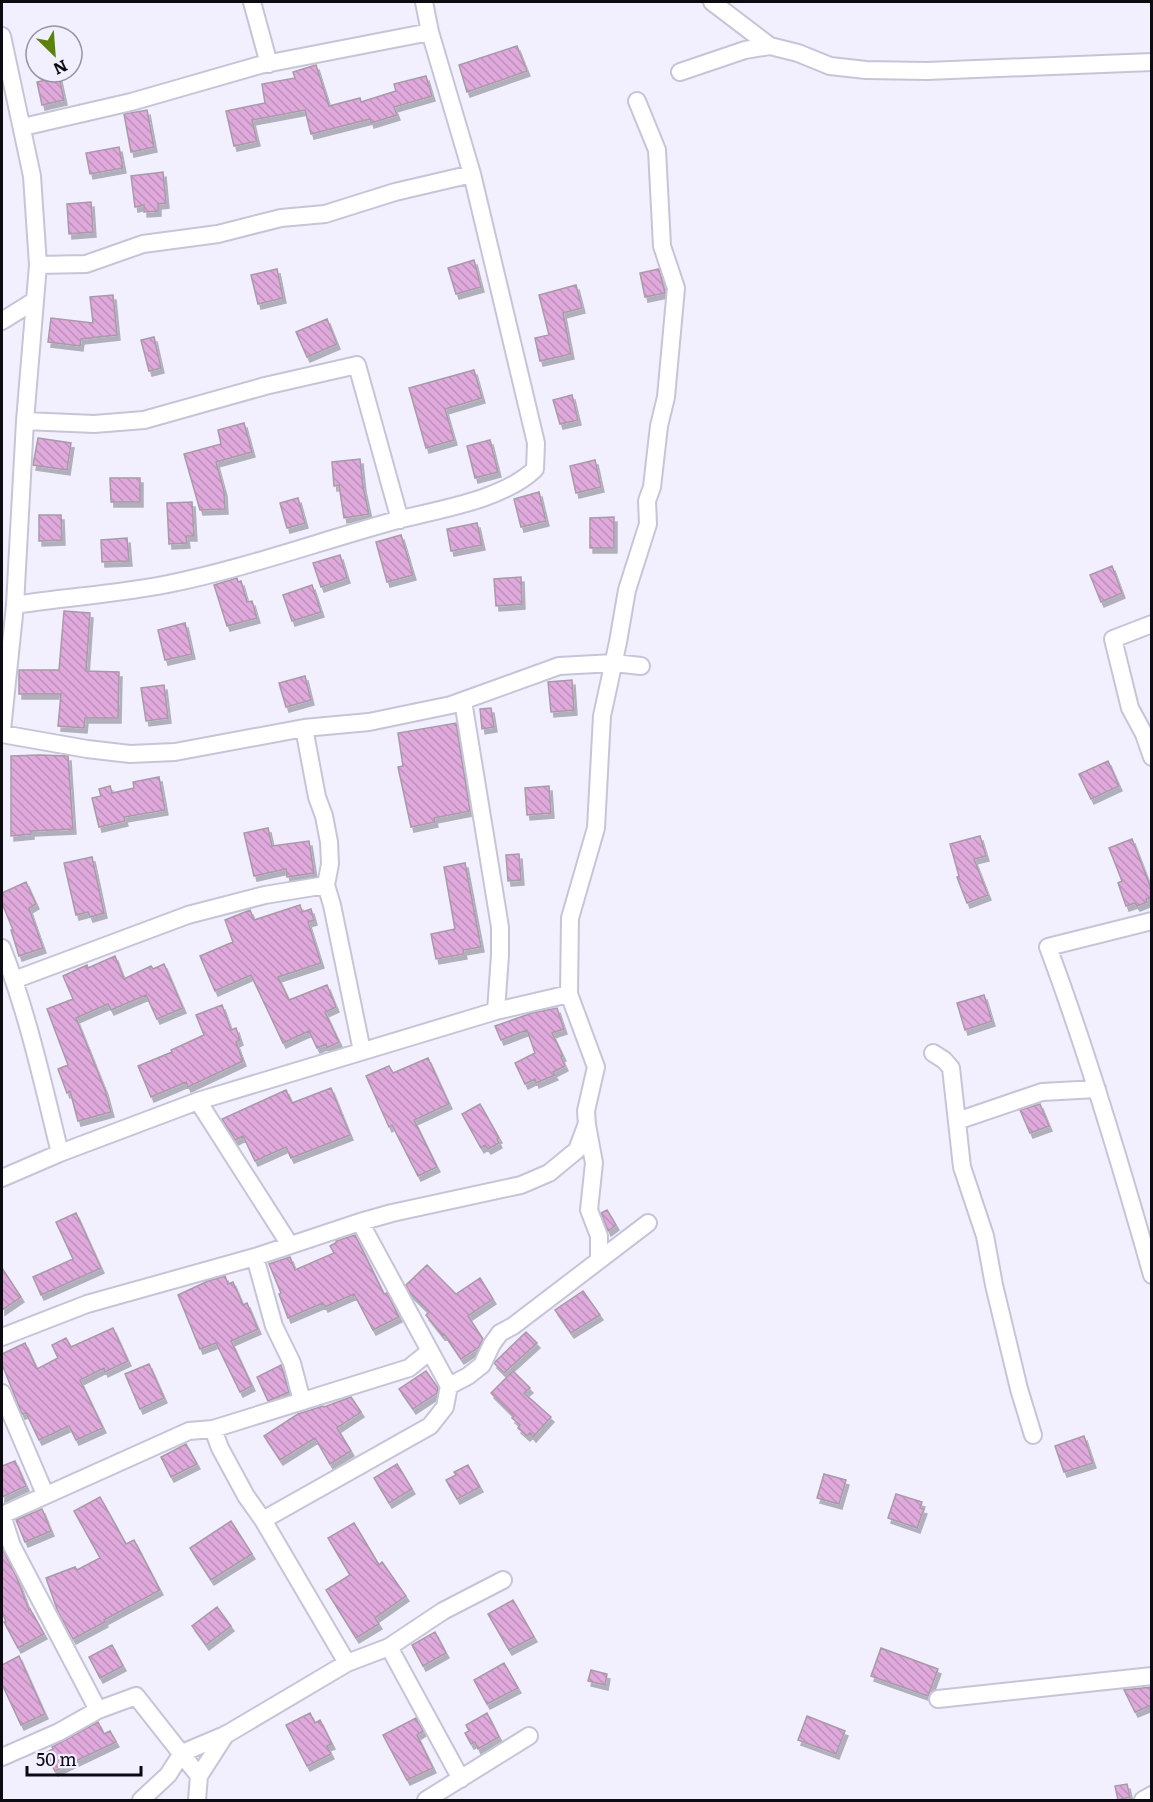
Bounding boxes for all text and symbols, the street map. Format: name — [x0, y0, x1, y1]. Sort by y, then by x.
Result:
north arrow — [24, 24, 84, 84]
text: N — [50, 55, 72, 82]
scale bar — [27, 1739, 141, 1777]
text: 50 m — [36, 1745, 77, 1772]

